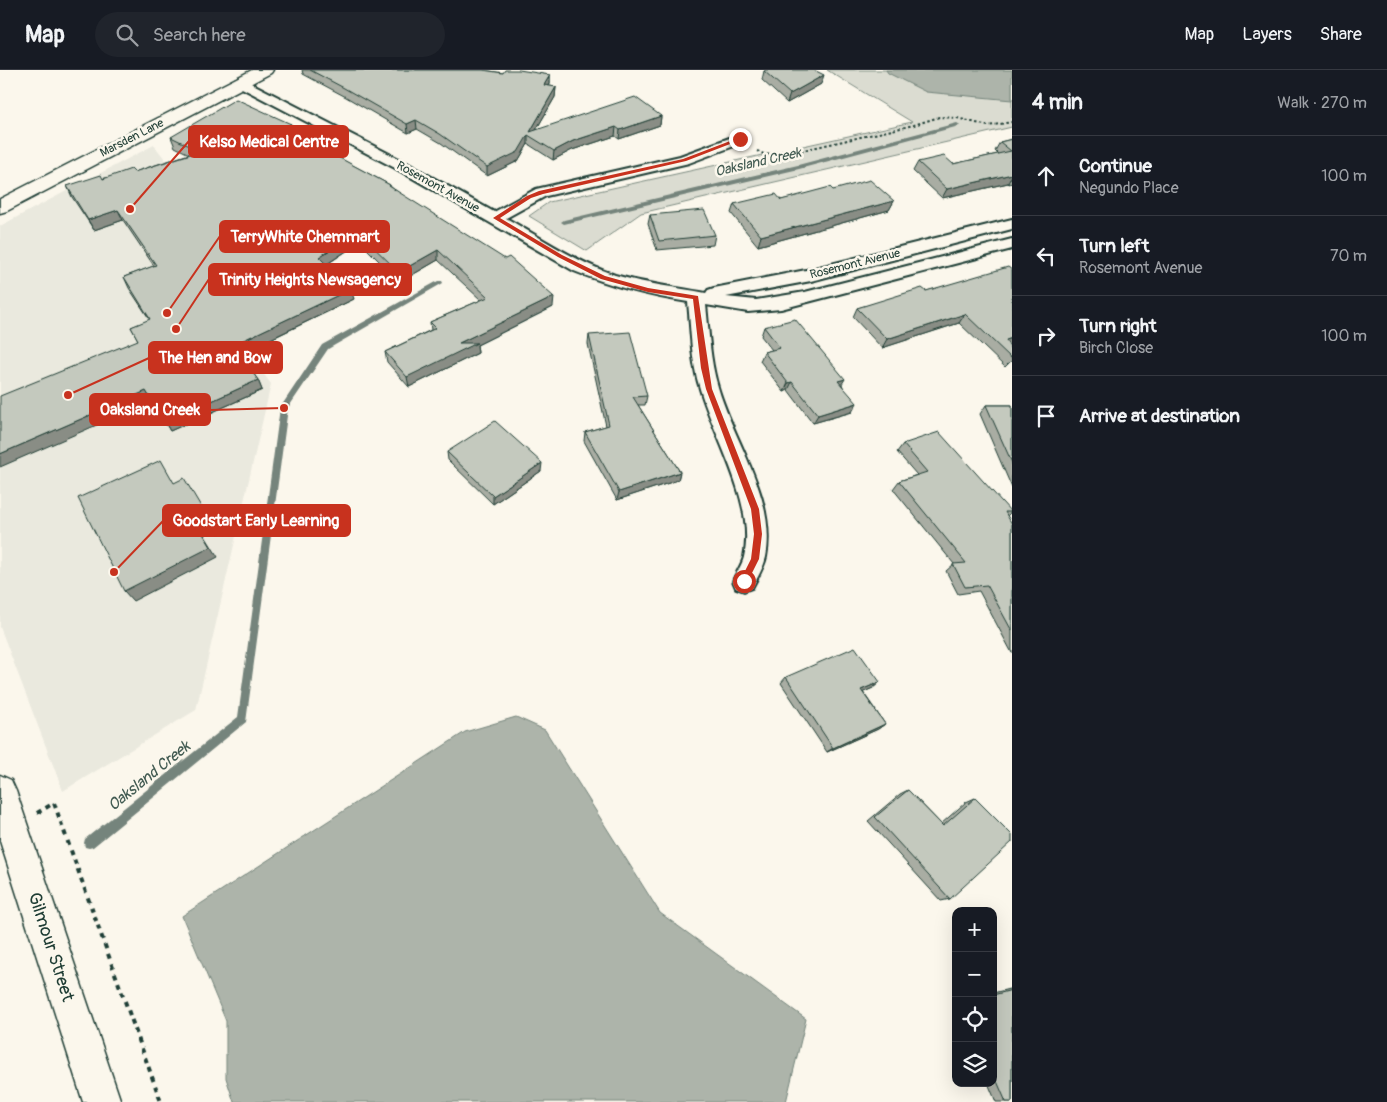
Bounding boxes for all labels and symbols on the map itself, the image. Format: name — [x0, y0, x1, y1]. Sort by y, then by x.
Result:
street label: Marsden Lane — [98, 115, 167, 160]
callout: Kelso Medical Centre — [189, 126, 348, 157]
route end — [729, 128, 752, 151]
text: Kelso Medical Centre — [199, 132, 340, 152]
water label: Oaksland Creek — [713, 144, 804, 180]
street label: Rosemont Avenue — [394, 158, 482, 216]
callout: TerryWhite Chemmart — [220, 221, 389, 252]
text: TerryWhite Chemmart — [229, 227, 380, 247]
street label: Rosemont Avenue — [808, 246, 902, 282]
callout: Trinity Heights Newsagency — [209, 264, 411, 295]
text: Trinity Heights Newsagency — [218, 270, 401, 290]
callout: The Hen and Bow — [149, 342, 282, 373]
text: The Hen and Bow — [158, 348, 272, 368]
callout: Oaksland Creek — [90, 394, 210, 425]
text: Oaksland Creek — [100, 400, 200, 420]
callout: Goodstart Early Learning — [163, 505, 350, 536]
text: Goodstart Early Learning — [173, 511, 339, 531]
route start — [733, 570, 756, 593]
water label: Oaksland Creek — [104, 736, 195, 815]
street label: Gilmour Street — [23, 890, 80, 1005]

